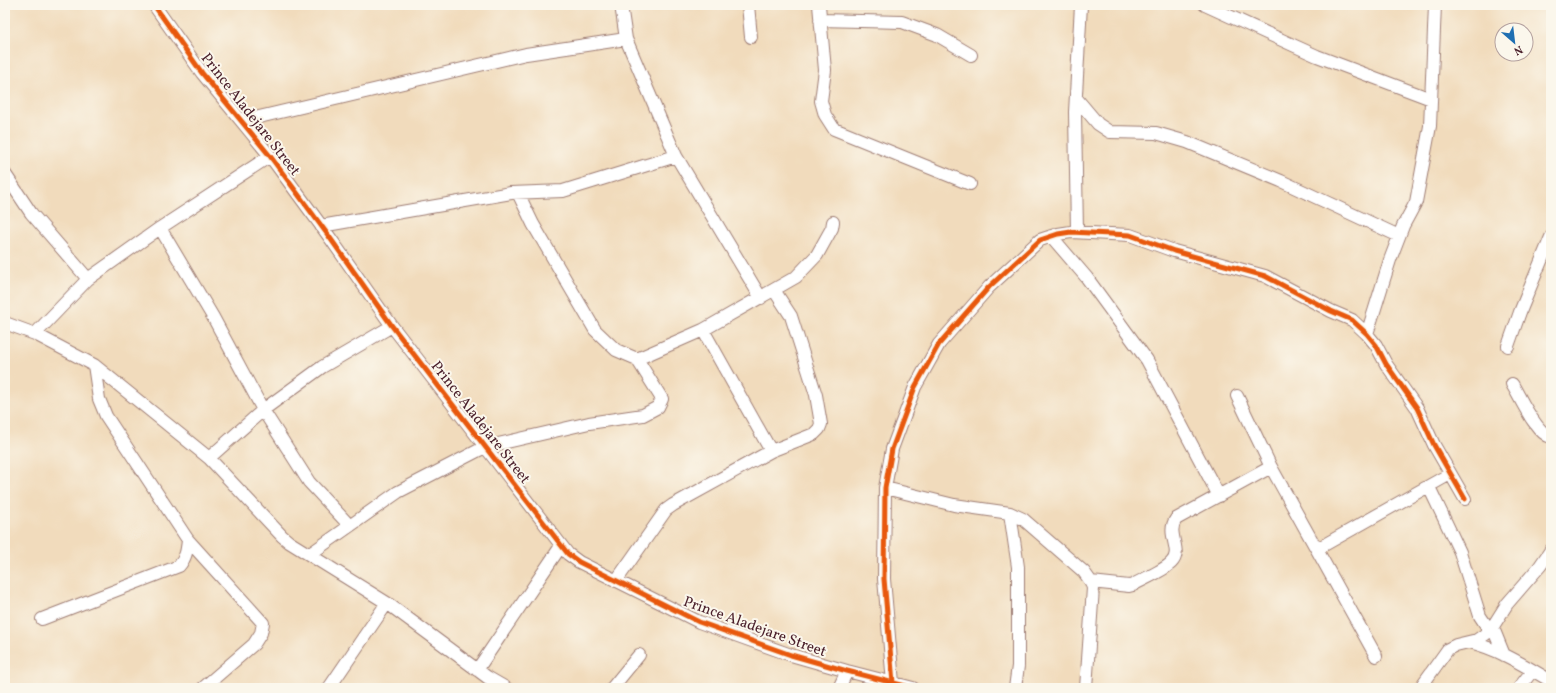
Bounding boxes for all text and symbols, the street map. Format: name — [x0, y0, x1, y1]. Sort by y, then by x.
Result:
north arrow — [1494, 22, 1534, 62]
text: N — [1511, 41, 1525, 58]
street label: Prince Aladejare Street — [195, 49, 305, 181]
street label: Prince Aladejare Street — [425, 357, 535, 489]
street label: Prince Aladejare Street — [680, 592, 829, 663]

